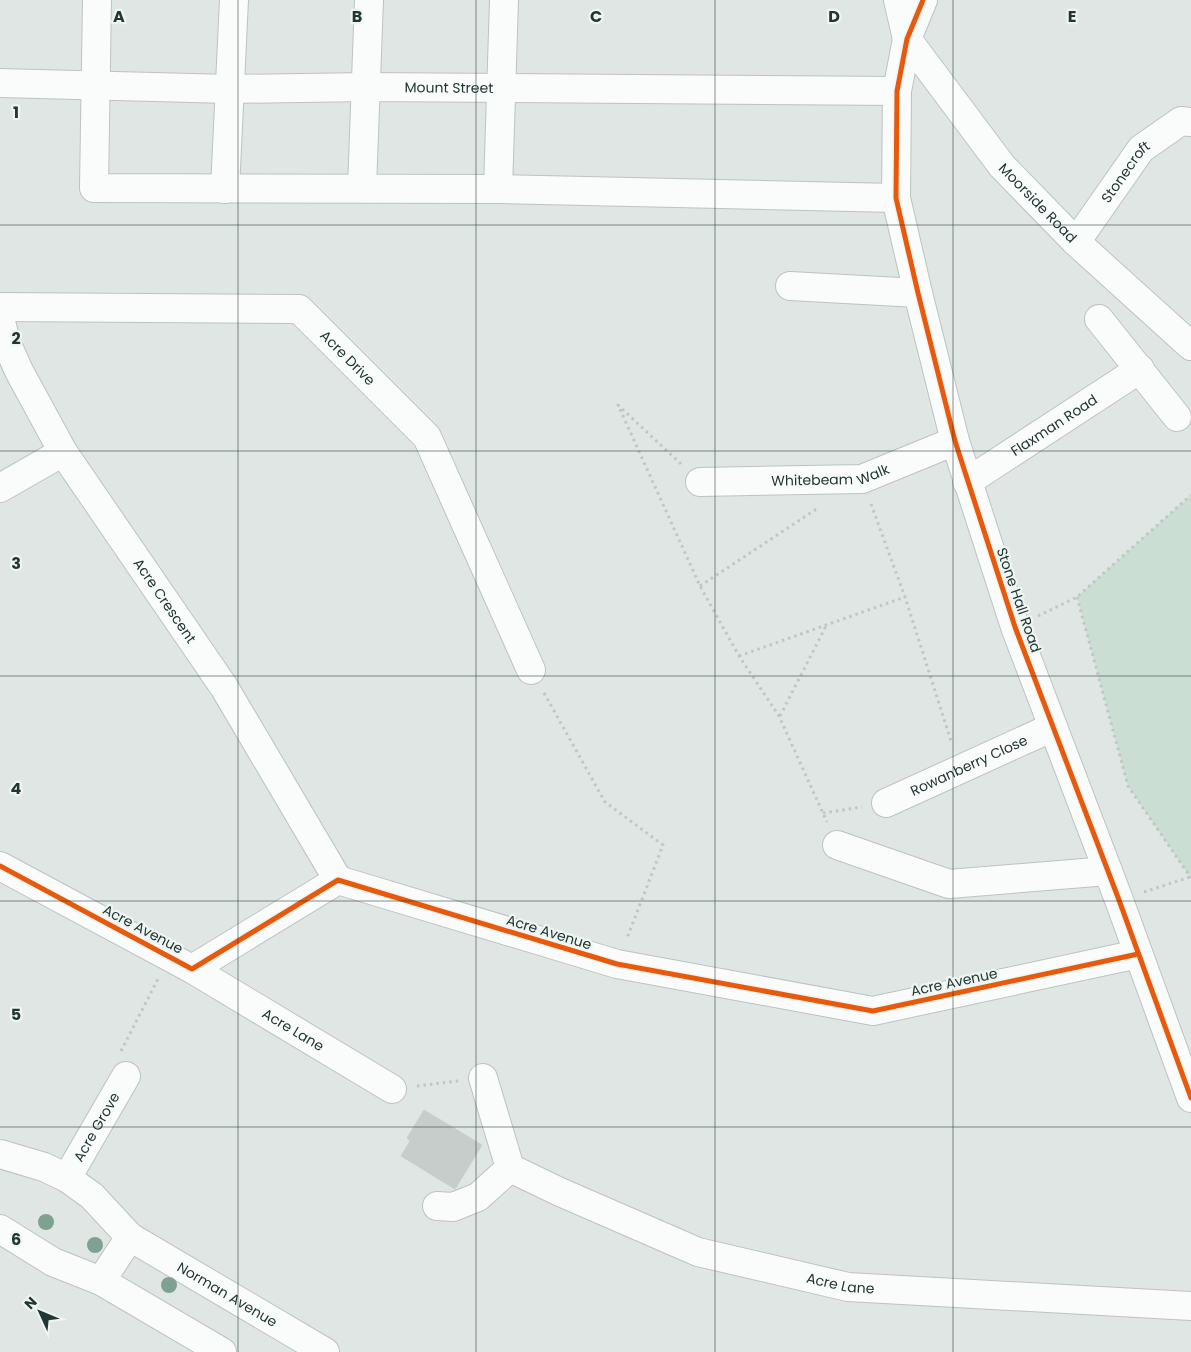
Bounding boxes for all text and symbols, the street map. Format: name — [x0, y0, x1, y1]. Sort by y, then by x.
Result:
text: A — [113, 5, 125, 28]
text: B — [352, 5, 362, 28]
text: C — [590, 5, 602, 28]
text: D — [828, 5, 840, 28]
text: E — [1068, 5, 1076, 28]
street label: Mount Street — [404, 77, 493, 98]
text: 1 — [13, 101, 19, 124]
street label: Stonecroft — [1096, 136, 1154, 207]
street label: Moorside Road — [994, 158, 1081, 247]
street label: Acre Drive — [316, 326, 380, 390]
text: 2 — [11, 327, 21, 350]
street label: Flaxman Road — [1007, 389, 1101, 461]
street label: Whitebeam Walk — [771, 459, 893, 491]
street label: Stone Hall Road — [992, 545, 1046, 655]
text: 3 — [11, 552, 21, 575]
street label: Acre Crescent — [129, 554, 201, 647]
street label: Rowanberry Close — [907, 730, 1031, 801]
text: 4 — [11, 777, 22, 800]
street label: Acre Avenue — [99, 899, 187, 959]
street label: Acre Avenue — [504, 910, 594, 955]
street label: Acre Avenue — [909, 963, 999, 1001]
text: 5 — [11, 1003, 21, 1026]
street label: Acre Lane — [259, 1003, 328, 1056]
street label: Acre Grove — [69, 1088, 125, 1165]
text: 6 — [11, 1228, 21, 1251]
street label: Norman Avenue — [173, 1257, 281, 1332]
street label: Acre Lane — [805, 1268, 875, 1298]
north arrow — [15, 1287, 65, 1337]
text: N — [20, 1292, 41, 1314]

